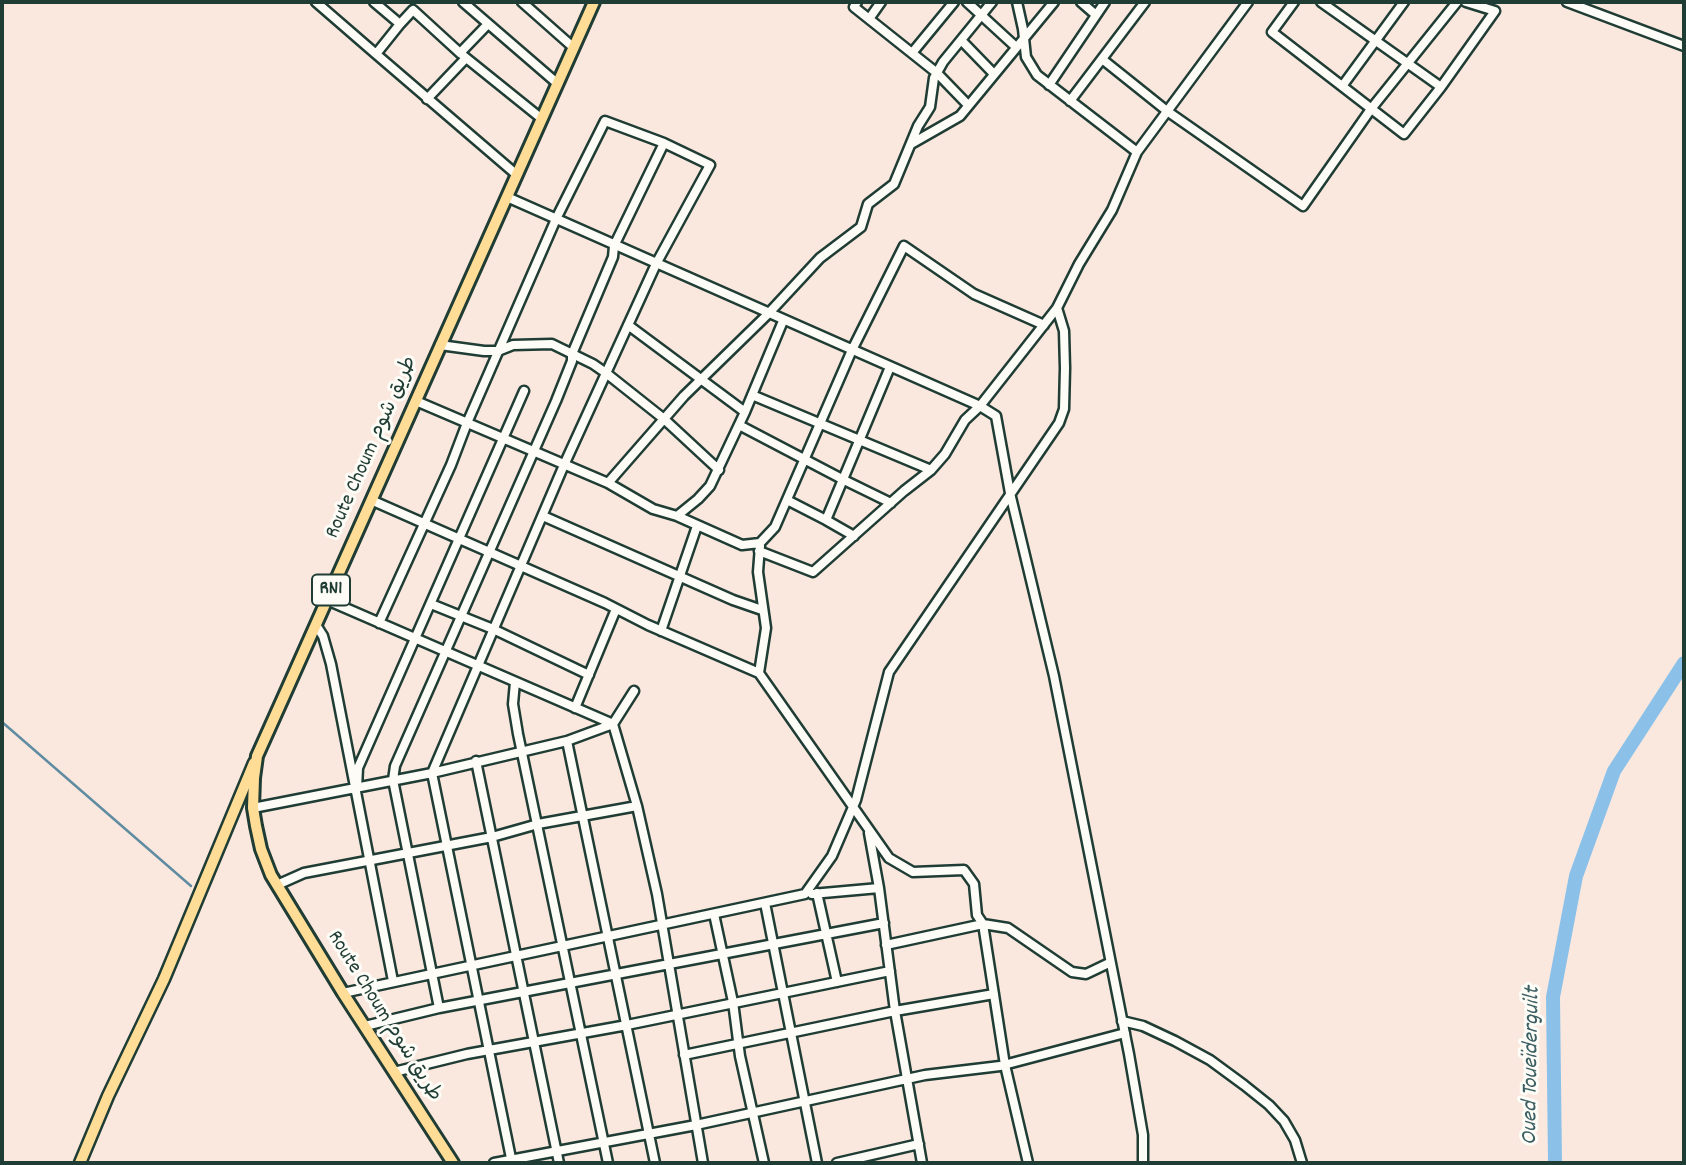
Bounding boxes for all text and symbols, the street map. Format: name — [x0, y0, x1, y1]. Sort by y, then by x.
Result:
street label: Route Choum طريق شوم — [321, 353, 425, 543]
road number: RN1 — [312, 575, 350, 606]
street label: Route Choum طريق شوم — [320, 927, 446, 1107]
water label: Oued Toueïderguilt — [1518, 987, 1548, 1145]

